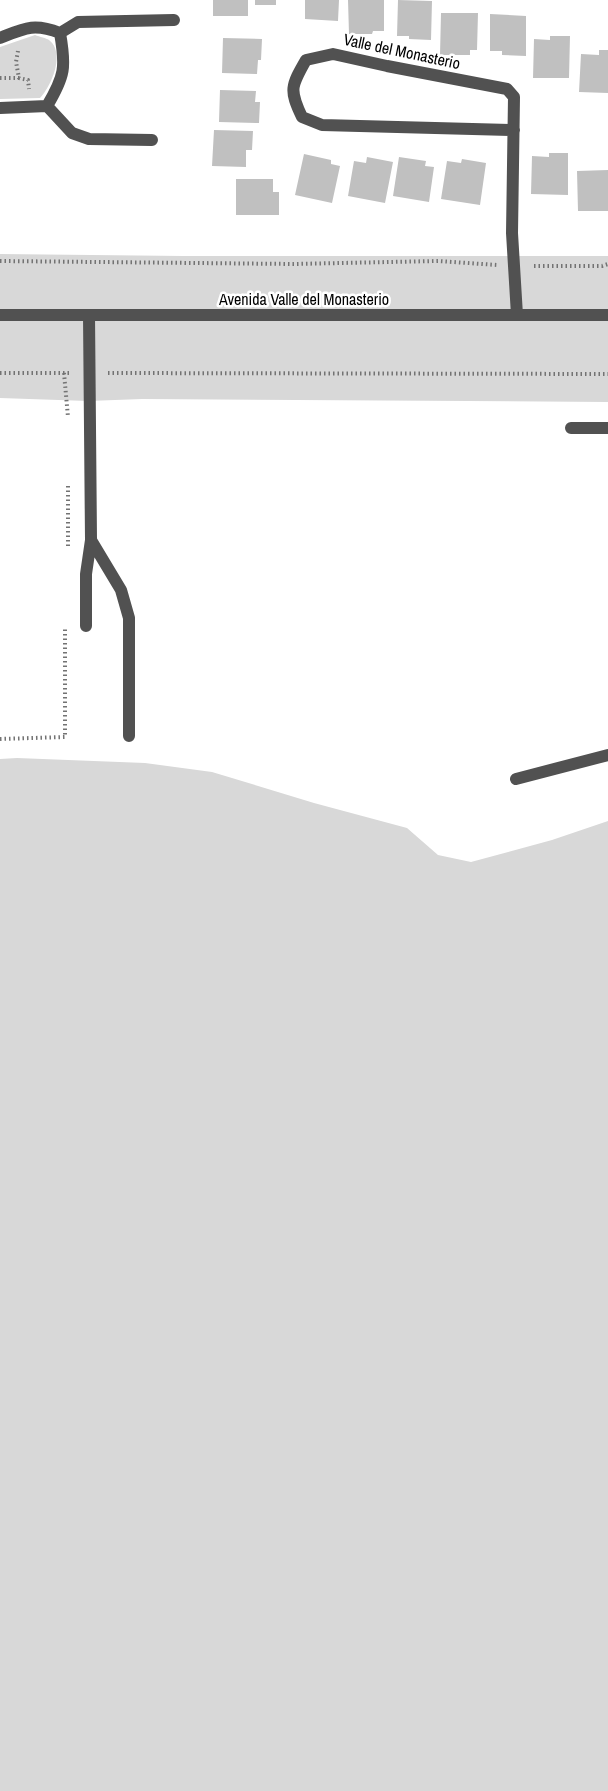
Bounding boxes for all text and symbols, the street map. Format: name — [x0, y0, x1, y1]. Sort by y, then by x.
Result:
street label: Valle del Monasterio — [342, 28, 462, 74]
street label: Avenida Valle del Monasterio — [218, 288, 389, 310]

